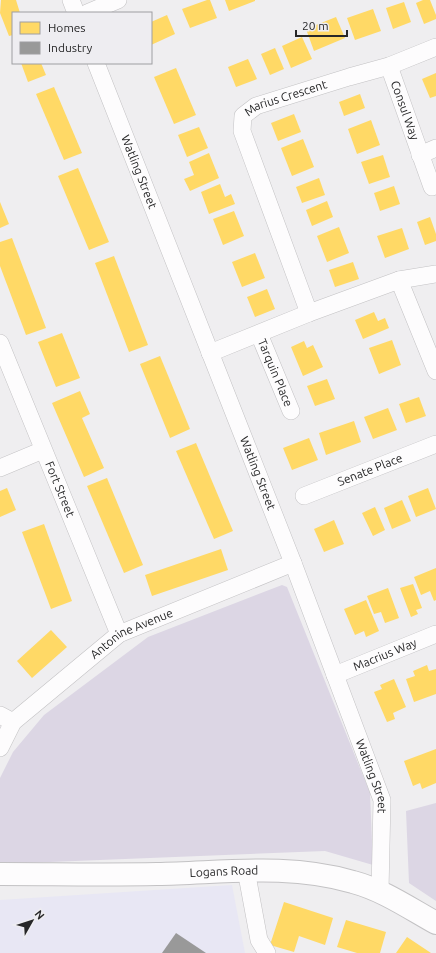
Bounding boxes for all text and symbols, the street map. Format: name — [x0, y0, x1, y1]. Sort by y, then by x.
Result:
legend — [12, 12, 152, 64]
scale bar — [296, 12, 347, 38]
text: 20 m — [302, 19, 329, 32]
text: Homes — [48, 21, 86, 34]
text: Industry — [48, 41, 93, 54]
street label: Marius Crescent — [242, 77, 329, 118]
street label: Consul Way — [389, 79, 422, 142]
street label: Watling Street — [119, 133, 160, 211]
street label: Tarquin Place — [256, 337, 295, 408]
street label: Watling Street — [238, 435, 279, 512]
street label: Senate Place — [336, 451, 404, 488]
street label: Fort Street — [43, 459, 78, 519]
street label: Antonine Avenue — [87, 606, 175, 661]
street label: Macrius Way — [351, 635, 419, 673]
street label: Watling Street — [354, 737, 389, 814]
street label: Logans Road — [189, 863, 258, 879]
north arrow — [12, 901, 52, 941]
text: N — [33, 908, 47, 922]

